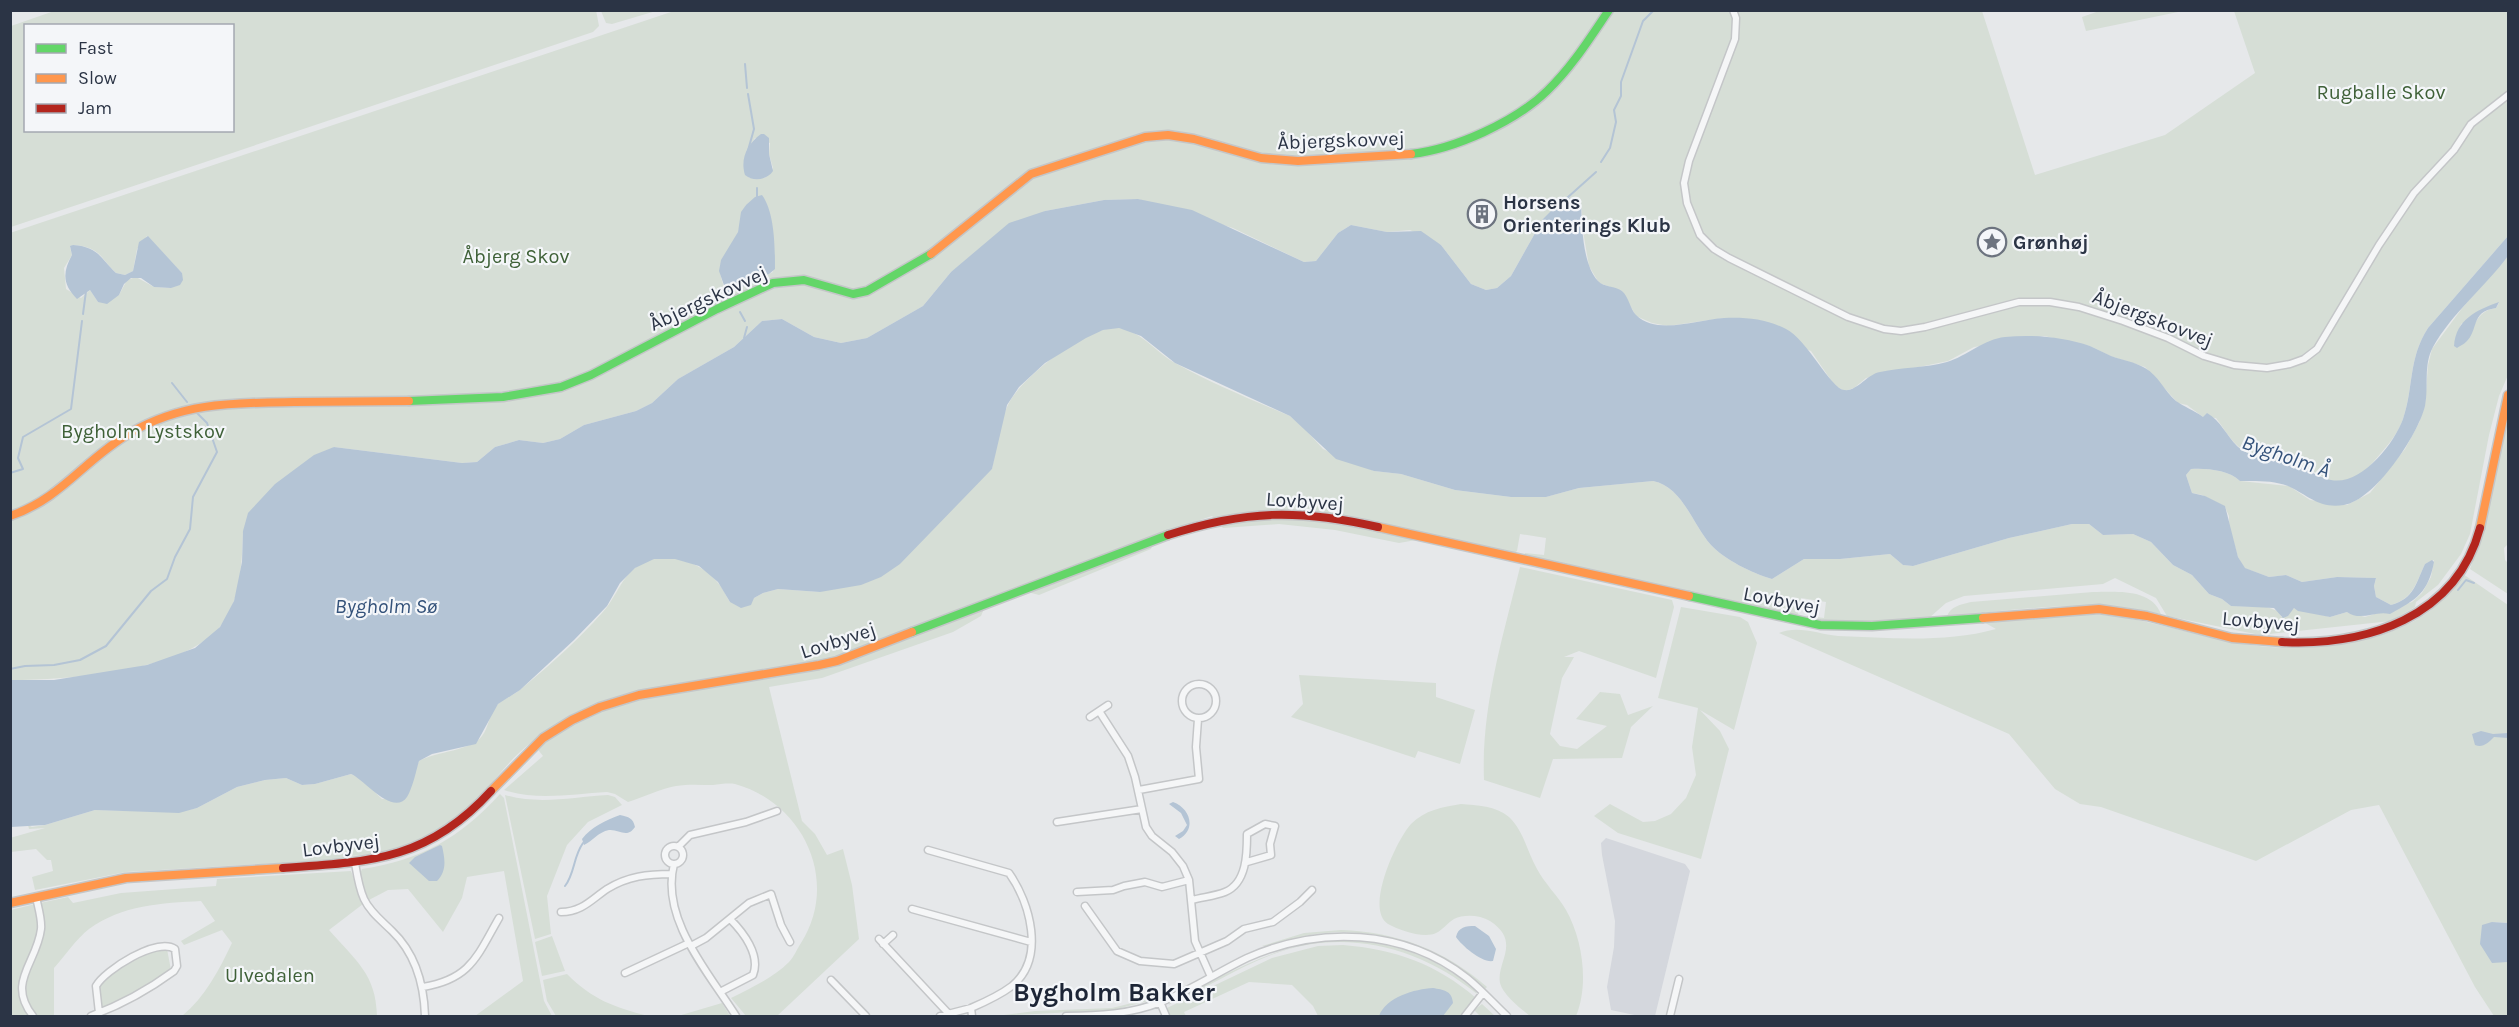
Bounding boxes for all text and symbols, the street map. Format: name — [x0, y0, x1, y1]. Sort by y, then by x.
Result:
legend — [24, 24, 234, 132]
text: Fast — [78, 37, 113, 59]
text: Slow — [78, 67, 117, 89]
park label: Rugballe Skov — [2316, 81, 2446, 104]
text: Jam — [78, 97, 112, 119]
street label: Åbjergskovvej — [1277, 127, 1405, 154]
place label: Horsens Orienterings Klub — [1503, 191, 1671, 237]
building icon: Horsens Orienterings Klub — [1466, 198, 1498, 230]
place icon: Grønhøj — [1976, 226, 2008, 258]
place label: Grønhøj — [2013, 231, 2089, 254]
park label: Åbjerg Skov — [462, 245, 570, 268]
street label: Åbjergskovvej — [646, 261, 771, 336]
street label: Åbjergskovvej — [2089, 285, 2216, 352]
park label: Bygholm Lystskov — [61, 420, 225, 443]
water label: Bygholm Å — [2239, 430, 2333, 482]
street label: Lovbyvej — [1265, 487, 1345, 516]
street label: Lovbyvej — [1741, 582, 1822, 619]
water label: Bygholm Sø — [335, 594, 438, 618]
street label: Lovbyvej — [2221, 607, 2301, 636]
street label: Lovbyvej — [797, 617, 879, 663]
street label: Lovbyvej — [301, 829, 381, 862]
park label: Ulvedalen — [225, 964, 315, 987]
district label: Bygholm Bakker — [1013, 977, 1216, 1008]

